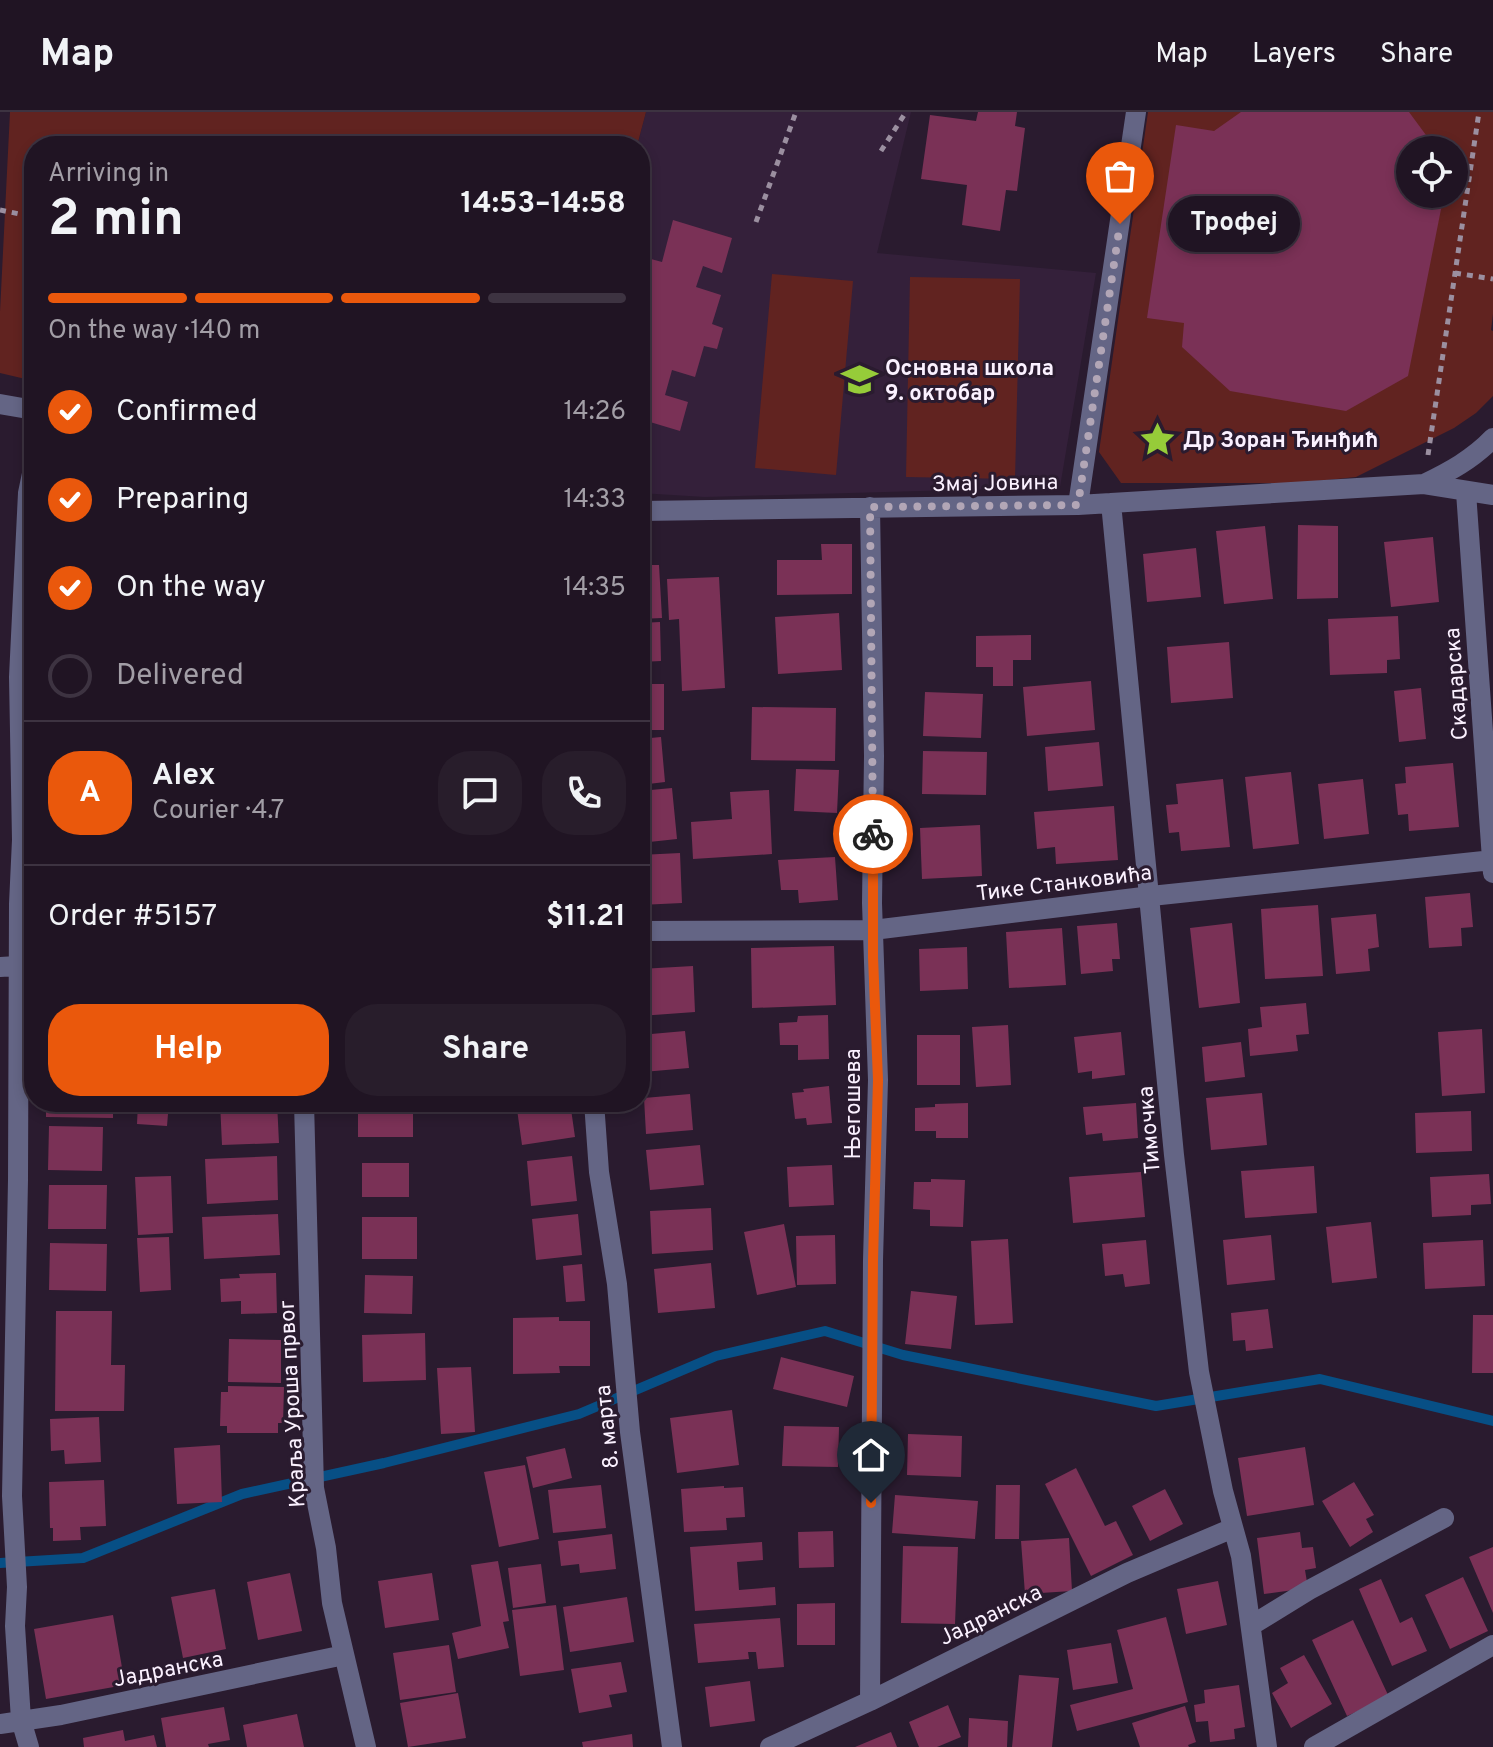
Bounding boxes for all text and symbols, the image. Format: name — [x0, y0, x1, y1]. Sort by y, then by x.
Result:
text: Map — [40, 31, 114, 80]
text: Map — [1155, 37, 1208, 73]
text: Layers — [1252, 37, 1336, 73]
text: Share — [1380, 37, 1453, 73]
map controls — [1396, 136, 1468, 208]
button: locate — [1396, 136, 1468, 208]
pin — [1086, 142, 1154, 224]
icon: bag — [1098, 154, 1142, 198]
text: Arriving in — [48, 158, 169, 191]
text: 14:53–14:58 — [460, 186, 626, 223]
text: 2 min — [48, 188, 184, 254]
callout: Трофеј — [1168, 196, 1300, 252]
text: Трофеј — [1190, 207, 1278, 240]
text: On the way · 140 m — [48, 315, 260, 348]
place label: Основна школа 9. октобар — [885, 356, 1054, 408]
school or university icon: Основна школа 9. октобар — [840, 361, 878, 399]
icon: check — [48, 390, 92, 434]
text: Confirmed — [116, 394, 258, 431]
text: 14:26 — [563, 396, 626, 429]
place icon: Др Зоран Ђинђић — [1138, 420, 1176, 458]
place label: Др Зоран Ђинђић — [1183, 428, 1378, 455]
street label: Змај Јовина — [932, 470, 1058, 499]
icon: check — [48, 478, 92, 522]
text: Preparing — [116, 482, 249, 519]
text: 14:33 — [564, 484, 626, 517]
icon: check — [48, 566, 92, 610]
text: On the way — [116, 570, 266, 607]
text: 14:35 — [563, 572, 626, 605]
street label: Скадарска — [1440, 627, 1475, 741]
text: Delivered — [116, 658, 244, 695]
button: chat — [438, 751, 522, 835]
button: phone — [542, 751, 626, 835]
text: Alex — [152, 758, 216, 795]
text: A — [79, 775, 101, 812]
courier — [833, 794, 913, 874]
text: Courier · 4.7 — [152, 795, 284, 828]
icon: bike — [851, 812, 895, 856]
street label: Тике Станковића — [975, 860, 1154, 909]
text: Order #5157 — [48, 899, 217, 936]
text: $11.21 — [546, 899, 626, 936]
button: Help — [48, 1004, 329, 1096]
button: Share — [345, 1004, 626, 1096]
street label: Његошева — [841, 1048, 868, 1160]
street label: Тимочка — [1133, 1085, 1168, 1175]
street label: Краља Уроша првог — [275, 1299, 312, 1508]
street label: 8. марта — [591, 1383, 626, 1470]
pin — [837, 1421, 905, 1503]
icon: home — [849, 1433, 893, 1477]
street label: Јадранска — [935, 1580, 1047, 1653]
street label: Јадранска — [111, 1647, 226, 1694]

